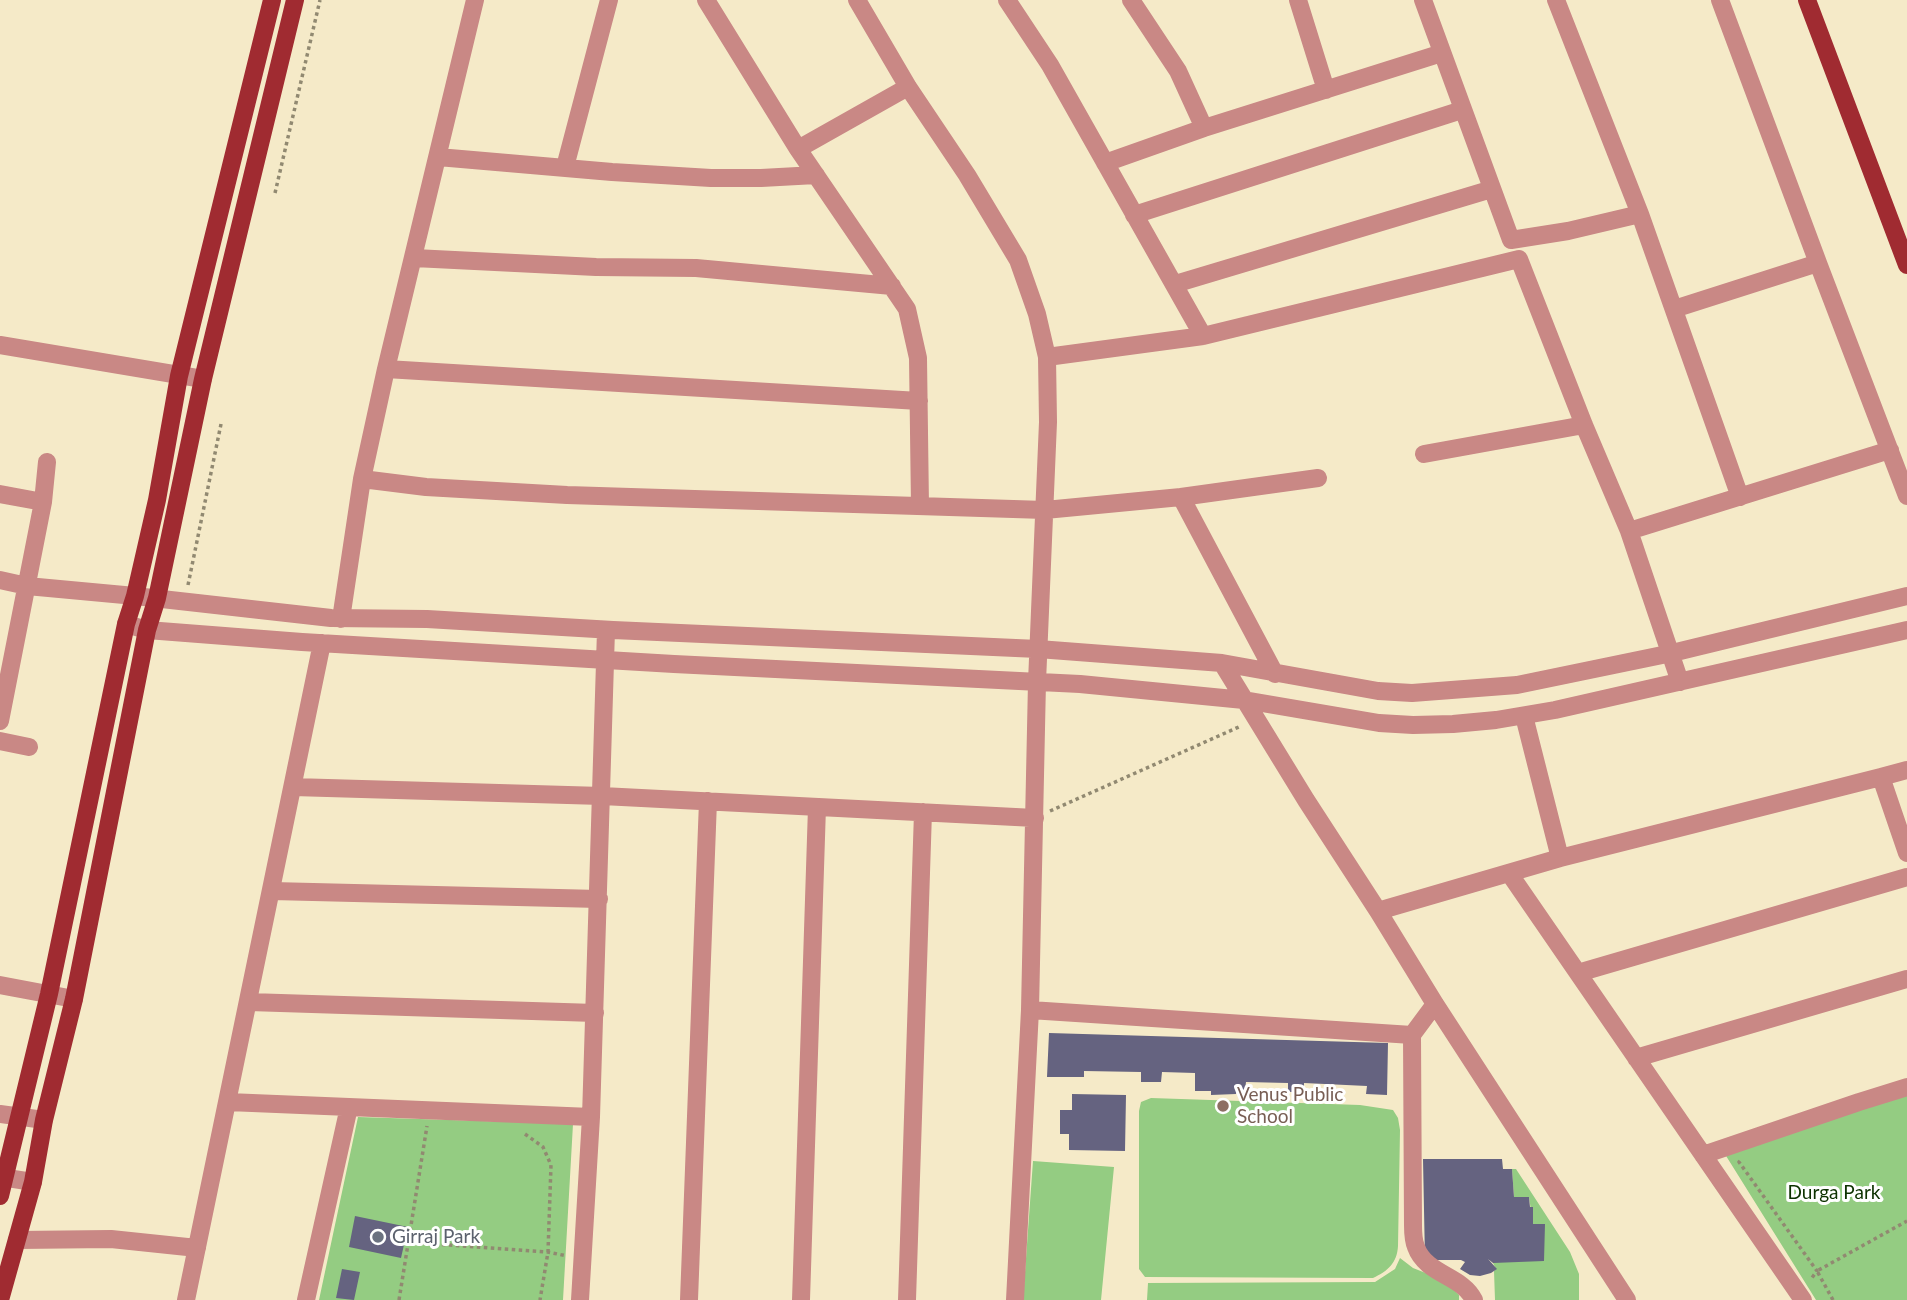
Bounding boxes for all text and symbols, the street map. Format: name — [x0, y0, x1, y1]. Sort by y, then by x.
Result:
place label: Venus Public School — [1237, 1084, 1343, 1128]
marker: Venus Public School — [1215, 1098, 1231, 1114]
park label: Durga Park — [1788, 1182, 1880, 1204]
place label: Girraj Park — [392, 1226, 480, 1248]
marker: Girraj Park — [370, 1229, 386, 1245]

